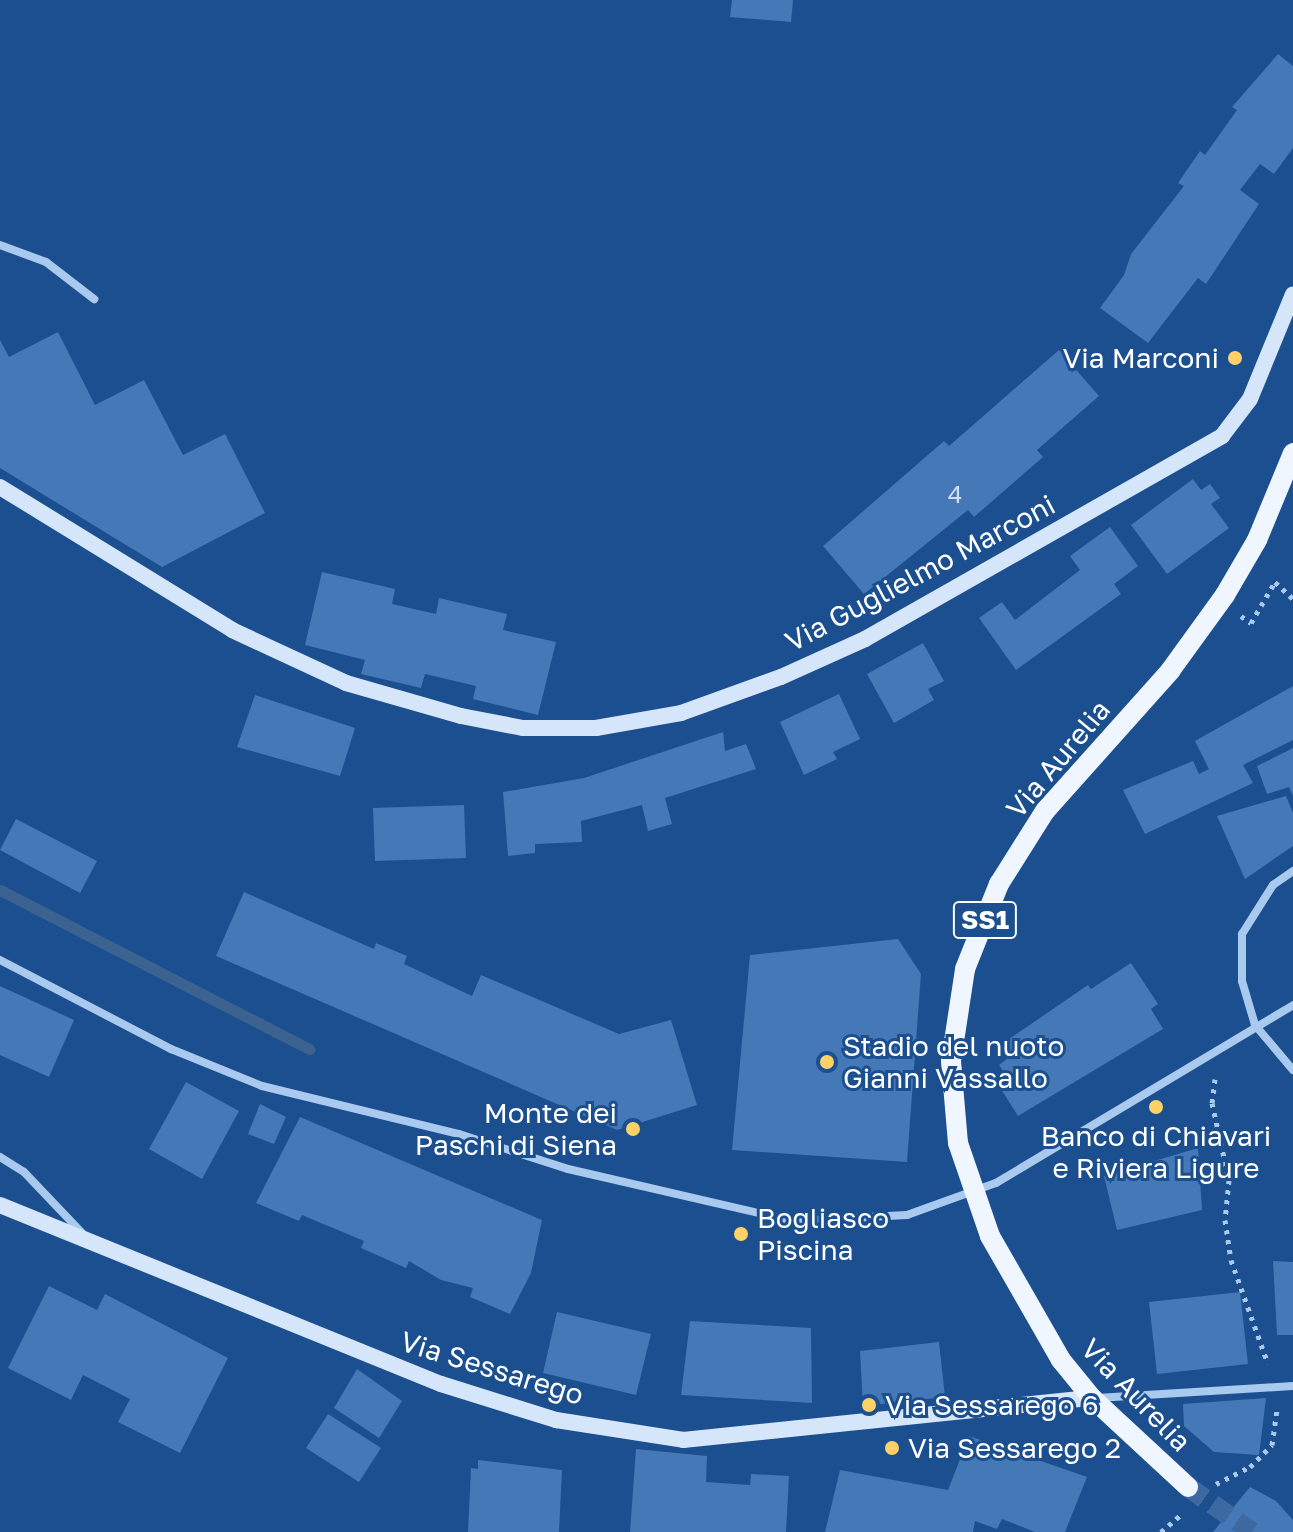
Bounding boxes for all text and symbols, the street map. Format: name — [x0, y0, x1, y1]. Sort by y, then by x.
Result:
place label: Via Marconi — [1063, 341, 1219, 375]
marker: Via Marconi — [1226, 349, 1244, 367]
house number: 4 — [948, 480, 962, 508]
street label: Via Guglielmo Marconi — [779, 488, 1061, 658]
street label: Via Aurelia — [999, 693, 1117, 825]
road number: SS1 — [951, 898, 1019, 942]
place label: Stadio del nuoto Gianni Vassallo — [843, 1029, 1064, 1095]
marker: Stadio del nuoto Gianni Vassallo — [818, 1053, 836, 1071]
place label: Monte dei Paschi di Siena — [415, 1096, 617, 1162]
marker: Banco di Chiavari e Riviera Ligure — [1147, 1098, 1165, 1116]
place label: Banco di Chiavari e Riviera Ligure — [1041, 1119, 1271, 1185]
marker: Monte dei Paschi di Siena — [624, 1120, 642, 1138]
place label: Bogliasco Piscina — [757, 1201, 889, 1267]
marker: Bogliasco Piscina — [732, 1225, 750, 1243]
street label: Via Sessarego — [396, 1324, 588, 1412]
street label: Via Aurelia — [1074, 1332, 1198, 1458]
place label: Via Sessarego 6 — [885, 1388, 1099, 1422]
marker: Via Sessarego 6 — [860, 1396, 878, 1414]
place label: Via Sessarego 2 — [908, 1431, 1121, 1465]
marker: Via Sessarego 2 — [883, 1439, 901, 1457]

